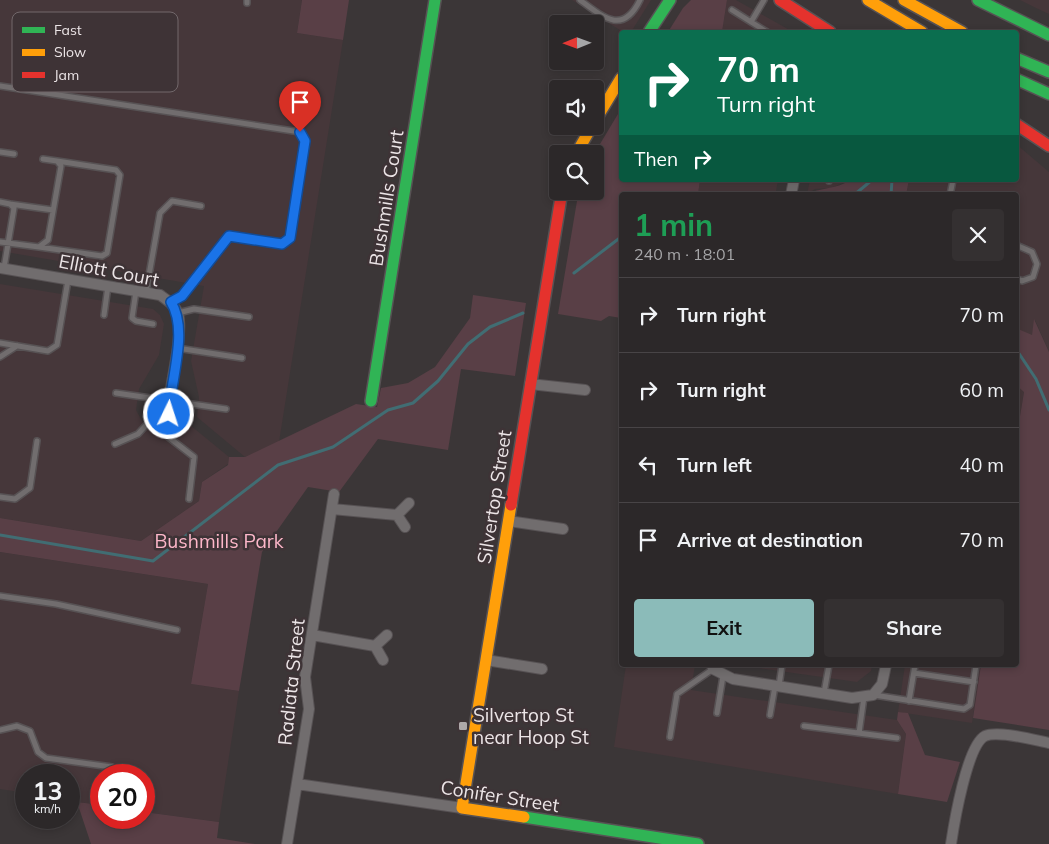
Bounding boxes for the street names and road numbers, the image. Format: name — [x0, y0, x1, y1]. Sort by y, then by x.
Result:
street label: Bushmills Court — [363, 128, 409, 268]
street label: Elliott Court — [57, 249, 162, 292]
street label: Silvertop Street — [472, 428, 516, 565]
street label: Radiata Street — [272, 617, 310, 747]
street label: Conifer Street — [439, 775, 561, 817]

